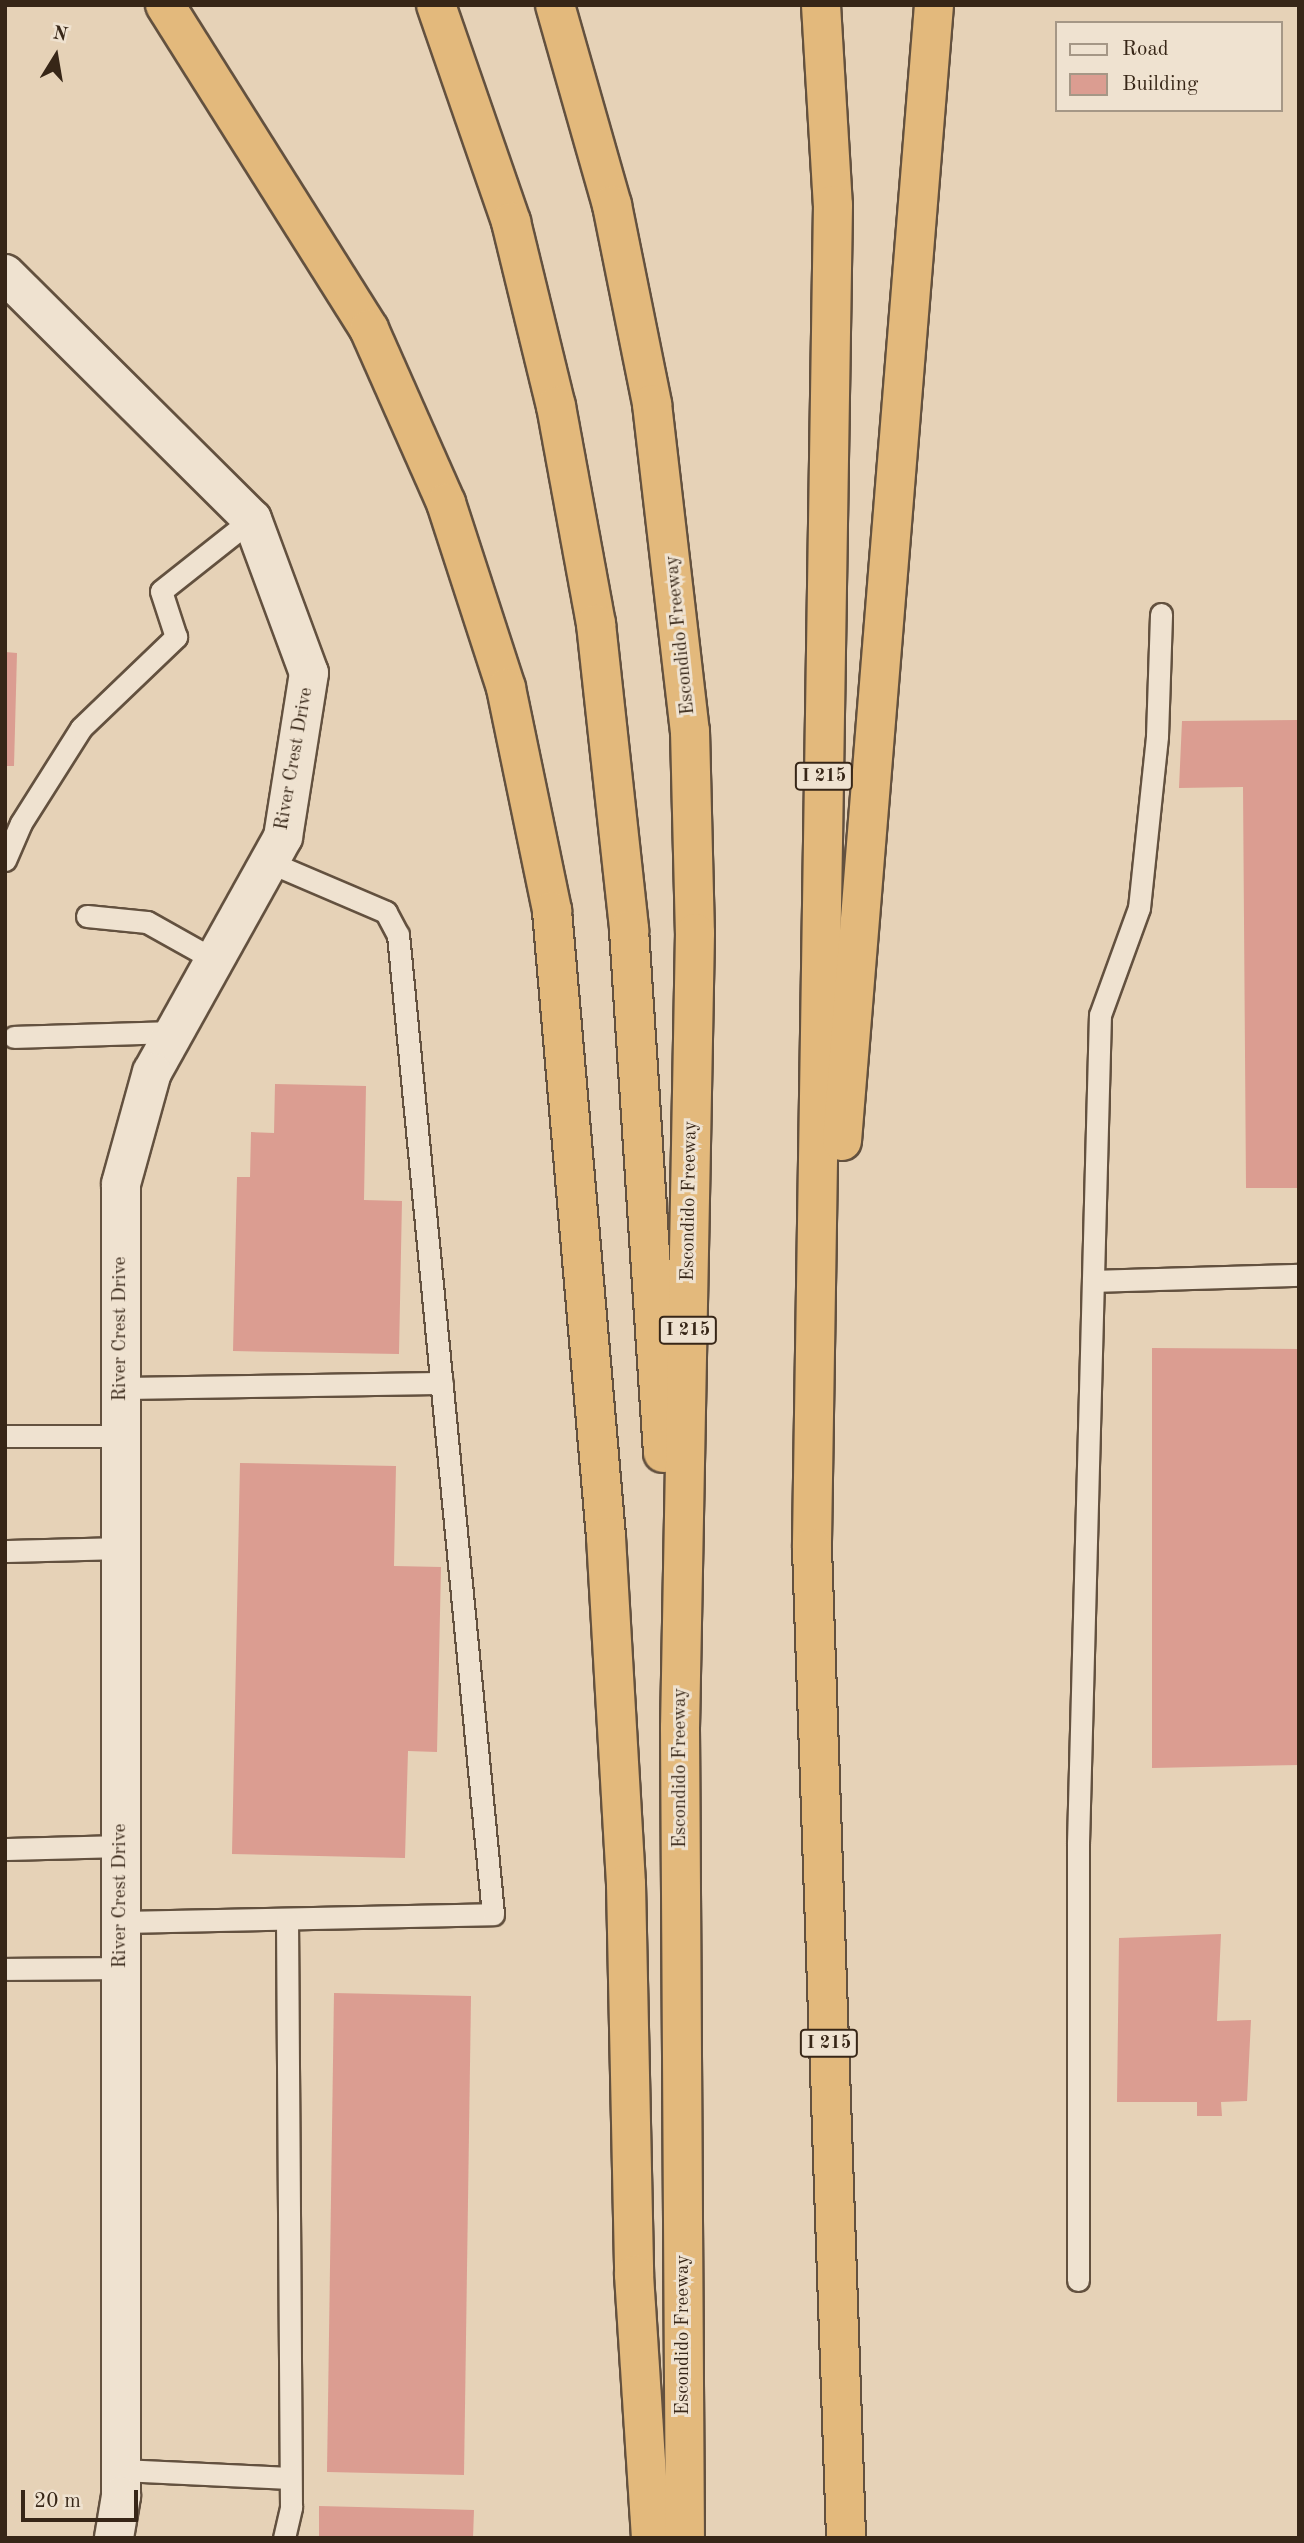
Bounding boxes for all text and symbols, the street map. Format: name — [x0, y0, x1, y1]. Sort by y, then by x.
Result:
north arrow — [21, 21, 91, 91]
legend — [1056, 21, 1283, 112]
text: N — [51, 24, 69, 46]
text: Road — [1122, 39, 1169, 60]
text: Building — [1122, 74, 1198, 95]
street label: Escondido Freeway — [661, 554, 701, 716]
street label: River Crest Drive — [271, 686, 319, 832]
road number: I 215 — [794, 762, 854, 790]
street label: Escondido Freeway — [677, 1121, 703, 1281]
street label: River Crest Drive — [110, 1257, 132, 1401]
road number: I 215 — [658, 1316, 718, 1344]
street label: Escondido Freeway — [670, 1688, 692, 1848]
street label: River Crest Drive — [110, 1824, 132, 1968]
road number: I 215 — [799, 2028, 859, 2057]
street label: Escondido Freeway — [673, 2255, 695, 2415]
scale bar — [24, 2476, 142, 2520]
text: 20 m — [34, 2491, 81, 2512]

